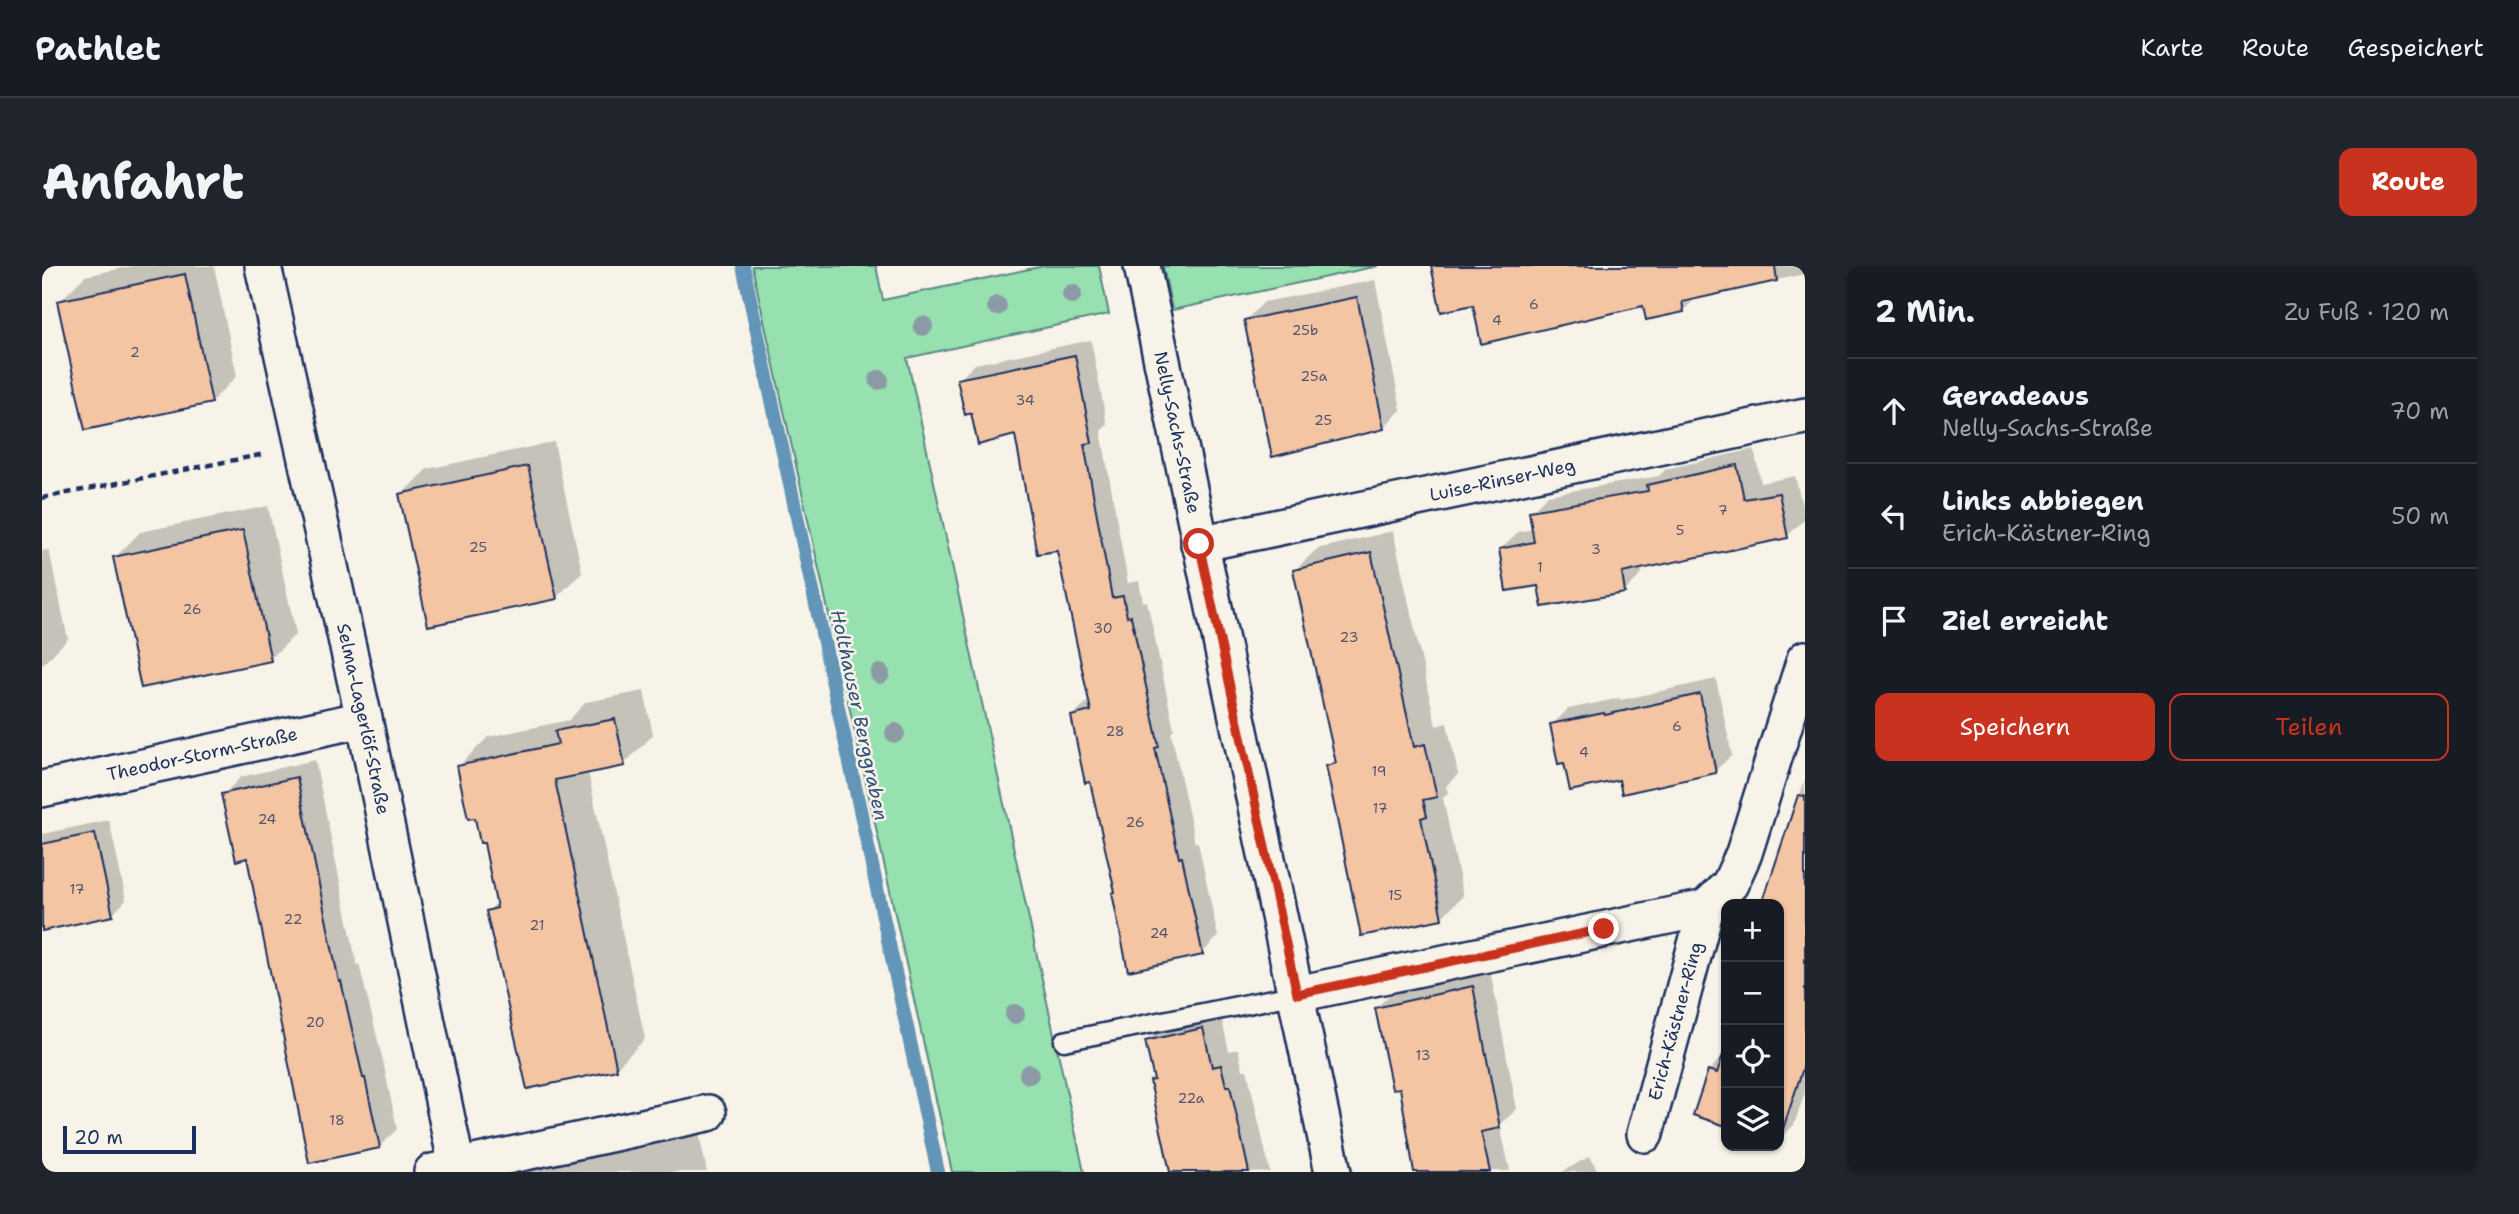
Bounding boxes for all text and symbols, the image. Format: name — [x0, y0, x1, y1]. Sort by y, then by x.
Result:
text: Pathlet — [35, 26, 161, 71]
text: Karte — [2140, 32, 2204, 64]
text: Route — [2242, 32, 2309, 64]
text: Gespeichert — [2347, 32, 2484, 64]
button: Route — [2339, 148, 2477, 216]
text: Anfahrt — [42, 149, 244, 215]
text: 2 Min. — [1875, 291, 1975, 332]
house number: 6 — [1529, 295, 1539, 313]
text: Zu Fuß · 120 m — [2284, 297, 2449, 327]
house number: 4 — [1492, 311, 1502, 329]
house number: 25b — [1292, 321, 1318, 339]
house number: 2 — [130, 343, 140, 361]
street label: Nelly-Sachs-Straße — [1148, 349, 1206, 516]
house number: 25a — [1301, 367, 1328, 385]
text: Geradeaus — [1942, 378, 2089, 413]
house number: 34 — [1015, 391, 1035, 409]
icon: ahead — [1875, 392, 1913, 430]
text: 70 m — [2390, 396, 2449, 426]
house number: 25 — [1314, 411, 1332, 429]
text: Nelly-Sachs-Straße — [1942, 413, 2153, 443]
street label: Luise-Rinser-Weg — [1427, 453, 1577, 507]
text: Links abbiegen — [1942, 483, 2144, 518]
icon: left — [1875, 497, 1913, 535]
house number: 7 — [1718, 501, 1728, 519]
text: 50 m — [2391, 501, 2449, 531]
text: Erich-Kästner-Ring — [1942, 518, 2151, 548]
house number: 5 — [1676, 521, 1684, 539]
route start — [1183, 528, 1214, 559]
house number: 25 — [469, 538, 487, 556]
house number: 3 — [1591, 540, 1601, 558]
house number: 1 — [1537, 558, 1543, 576]
house number: 26 — [183, 600, 202, 618]
icon: arrive — [1875, 602, 1913, 640]
text: Ziel erreicht — [1942, 603, 2108, 638]
water label: Holthauser Berggraben — [825, 607, 894, 823]
house number: 30 — [1093, 619, 1113, 637]
street label: Selma-Lagerlöf-Straße — [331, 621, 396, 817]
house number: 23 — [1340, 628, 1358, 646]
button: Speichern — [1875, 693, 2155, 761]
button: Teilen — [2169, 693, 2449, 761]
house number: 6 — [1672, 717, 1682, 735]
street label: Theodor-Storm-Straße — [105, 722, 300, 787]
house number: 28 — [1105, 722, 1125, 740]
house number: 4 — [1579, 743, 1589, 761]
house number: 19 — [1371, 762, 1387, 780]
house number: 17 — [1373, 799, 1387, 817]
house number: 24 — [258, 810, 277, 828]
house number: 26 — [1126, 813, 1145, 831]
house number: 17 — [70, 880, 84, 898]
house number: 15 — [1388, 886, 1402, 904]
map controls — [1721, 899, 1784, 1151]
button: + — [1721, 899, 1784, 962]
house number: 22 — [284, 910, 302, 928]
route end — [1588, 913, 1619, 944]
house number: 21 — [530, 916, 544, 934]
house number: 24 — [1150, 924, 1169, 942]
street label: Erich-Kästner-Ring — [1643, 939, 1708, 1103]
button: − — [1721, 962, 1784, 1025]
house number: 20 — [305, 1013, 325, 1031]
button: locate — [1721, 1025, 1784, 1088]
house number: 13 — [1416, 1046, 1430, 1064]
button: layers — [1721, 1088, 1784, 1151]
house number: 22a — [1177, 1089, 1205, 1107]
house number: 18 — [329, 1111, 345, 1129]
scale bar — [63, 1123, 196, 1155]
text: 20 m — [74, 1125, 123, 1150]

